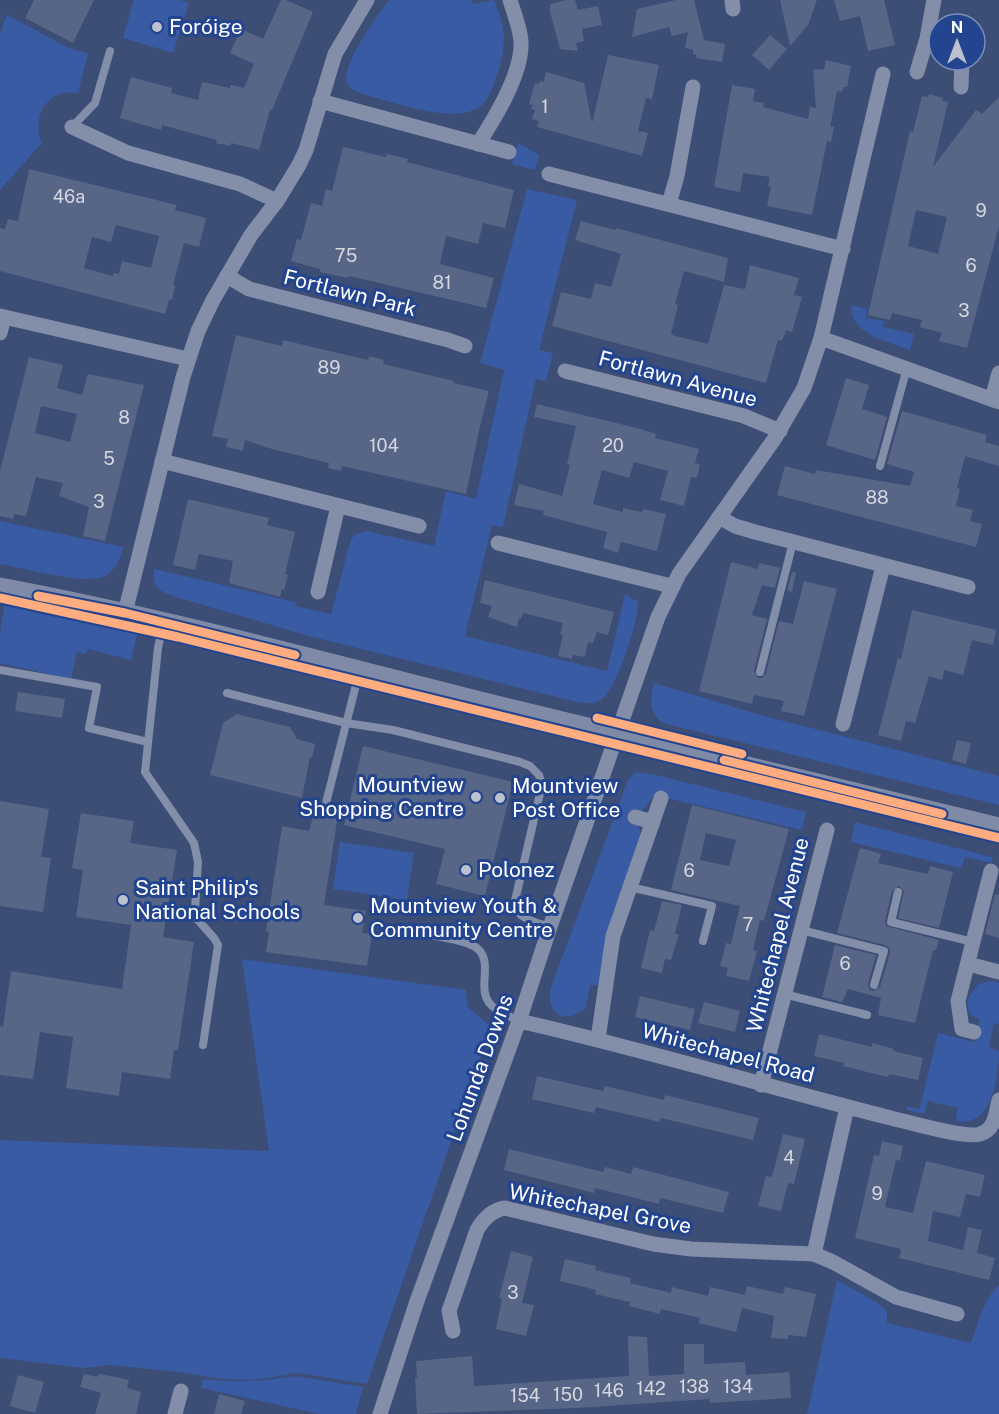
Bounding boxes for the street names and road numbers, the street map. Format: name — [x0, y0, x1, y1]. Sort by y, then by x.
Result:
street label: Fortlawn Park — [281, 264, 419, 321]
street label: Fortlawn Avenue — [596, 345, 760, 412]
street label: Whitechapel Avenue — [741, 835, 814, 1035]
street label: Lohunda Downs — [441, 991, 518, 1145]
street label: Whitechapel Road — [639, 1017, 817, 1088]
street label: Whitechapel Grove — [507, 1179, 693, 1238]

